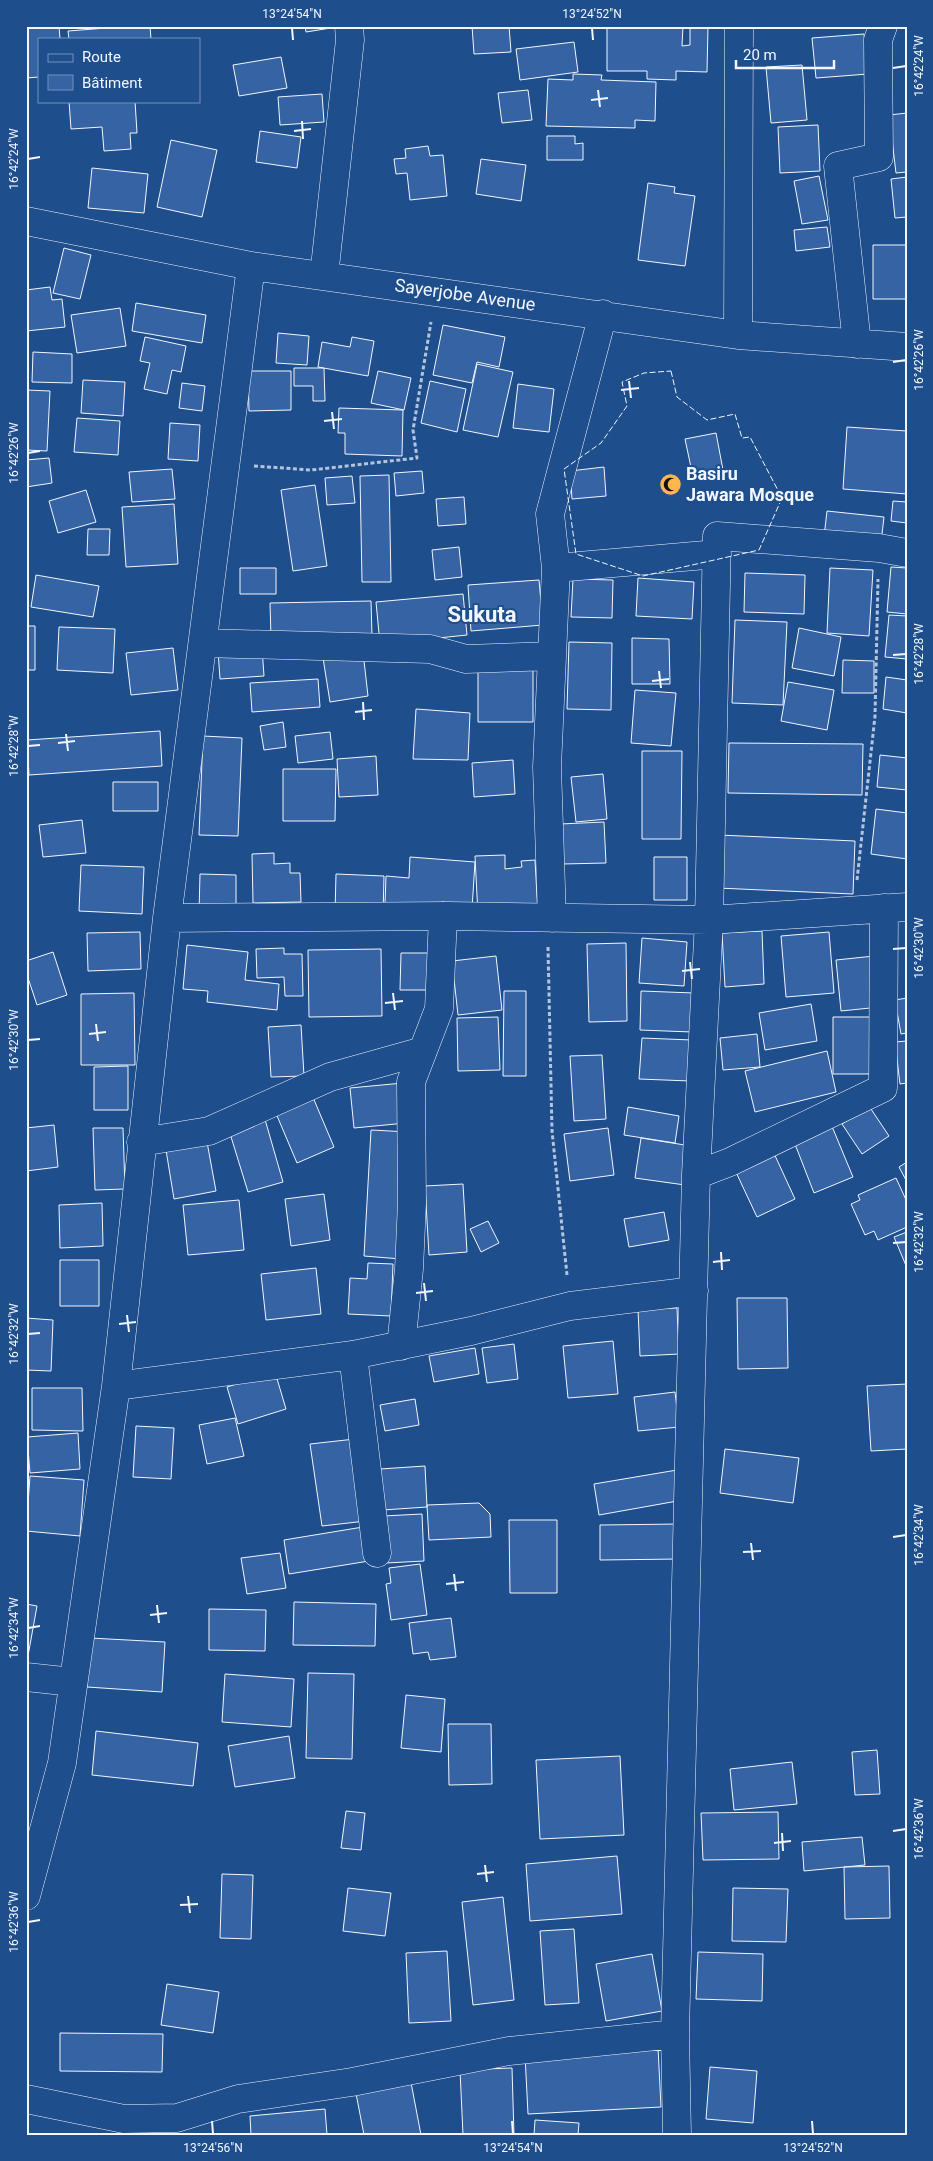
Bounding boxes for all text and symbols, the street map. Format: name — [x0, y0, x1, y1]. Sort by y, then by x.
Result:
text: 13°24'54"N — [262, 7, 322, 21]
text: 13°24'52"N — [562, 7, 622, 21]
text: 16°42'24"W — [912, 35, 926, 97]
legend — [38, 38, 200, 102]
scale bar — [736, 38, 833, 70]
text: 20 m — [743, 46, 777, 64]
text: Route — [82, 48, 121, 66]
text: Bâtiment — [82, 74, 142, 92]
text: 16°42'24"W — [7, 128, 21, 190]
street label: Sayerjobe Avenue — [393, 274, 537, 315]
text: 16°42'26"W — [912, 329, 926, 391]
text: 16°42'26"W — [7, 422, 21, 484]
place label: Basiru Jawara Mosque — [686, 463, 814, 505]
mosque icon: Basiru Jawara Mosque — [658, 472, 682, 496]
district label: Sukuta — [447, 602, 517, 627]
text: 16°42'28"W — [912, 623, 926, 685]
text: 16°42'28"W — [7, 715, 21, 777]
text: 16°42'30"W — [912, 917, 926, 979]
text: 16°42'30"W — [7, 1009, 21, 1071]
text: 16°42'32"W — [912, 1211, 926, 1273]
text: 16°42'32"W — [7, 1303, 21, 1365]
text: 16°42'34"W — [912, 1504, 926, 1566]
text: 16°42'34"W — [7, 1597, 21, 1659]
text: 16°42'36"W — [912, 1798, 926, 1860]
text: 16°42'36"W — [7, 1891, 21, 1953]
text: 13°24'56"N — [183, 2141, 243, 2155]
text: 13°24'54"N — [483, 2141, 543, 2155]
text: 13°24'52"N — [783, 2141, 843, 2155]

